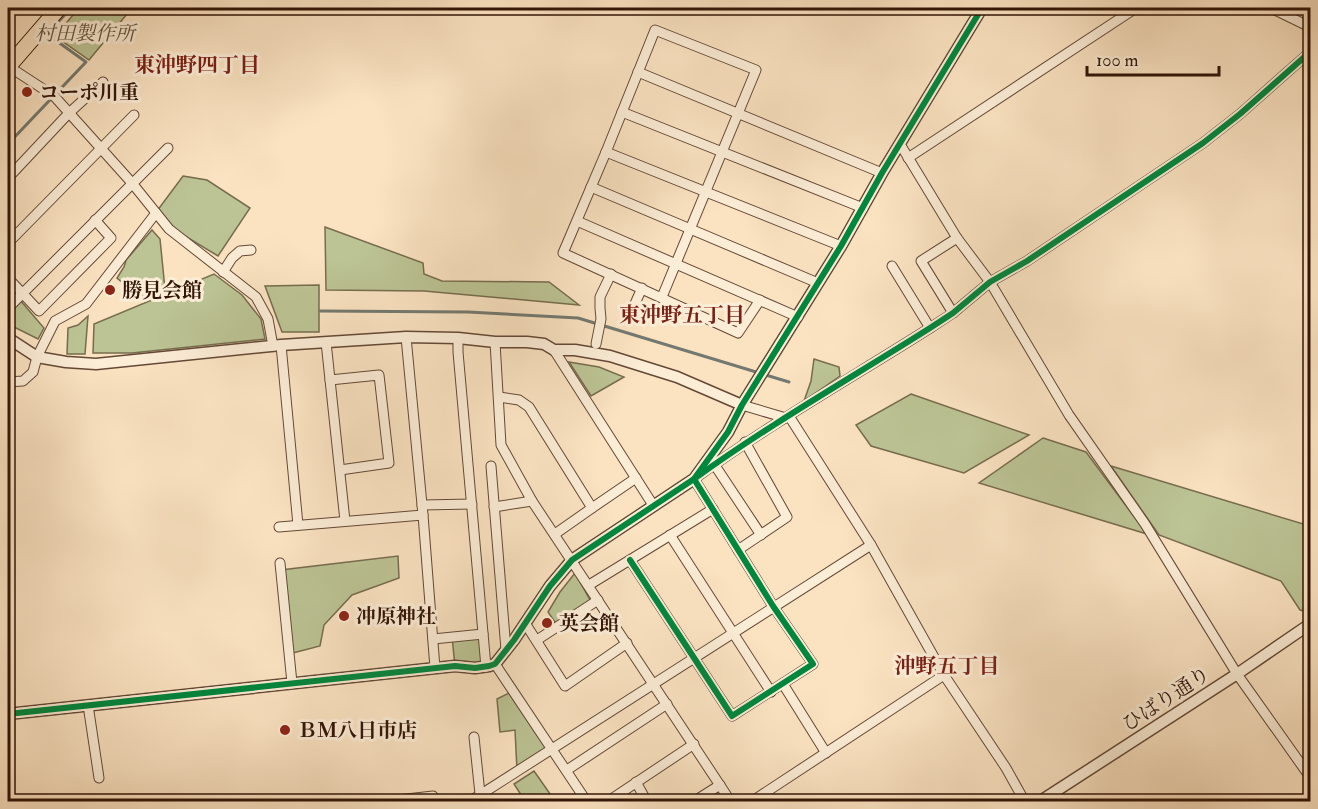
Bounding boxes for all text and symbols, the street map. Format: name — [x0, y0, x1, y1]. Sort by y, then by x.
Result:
park label: 村田製作所 — [35, 21, 138, 46]
scale bar — [1087, 39, 1219, 77]
text: 100 m — [1096, 49, 1139, 72]
district label: 東沖野四丁目 — [134, 52, 260, 79]
place label: コーポ川重 — [39, 80, 139, 105]
marker: コーポ川重 — [20, 85, 34, 99]
place label: 勝見会館 — [122, 278, 202, 303]
marker: 勝見会館 — [103, 283, 117, 297]
district label: 東沖野五丁目 — [619, 302, 745, 329]
place label: 冲原神社 — [356, 604, 436, 629]
marker: 冲原神社 — [337, 609, 351, 623]
place label: 英会館 — [559, 611, 619, 636]
marker: 英会館 — [540, 616, 554, 630]
district label: 沖野五丁目 — [895, 653, 1000, 680]
street label: ひばり通り — [1117, 661, 1215, 737]
place label: ＢＭ八日市店 — [297, 718, 417, 743]
marker: ＢＭ八日市店 — [278, 723, 292, 737]

